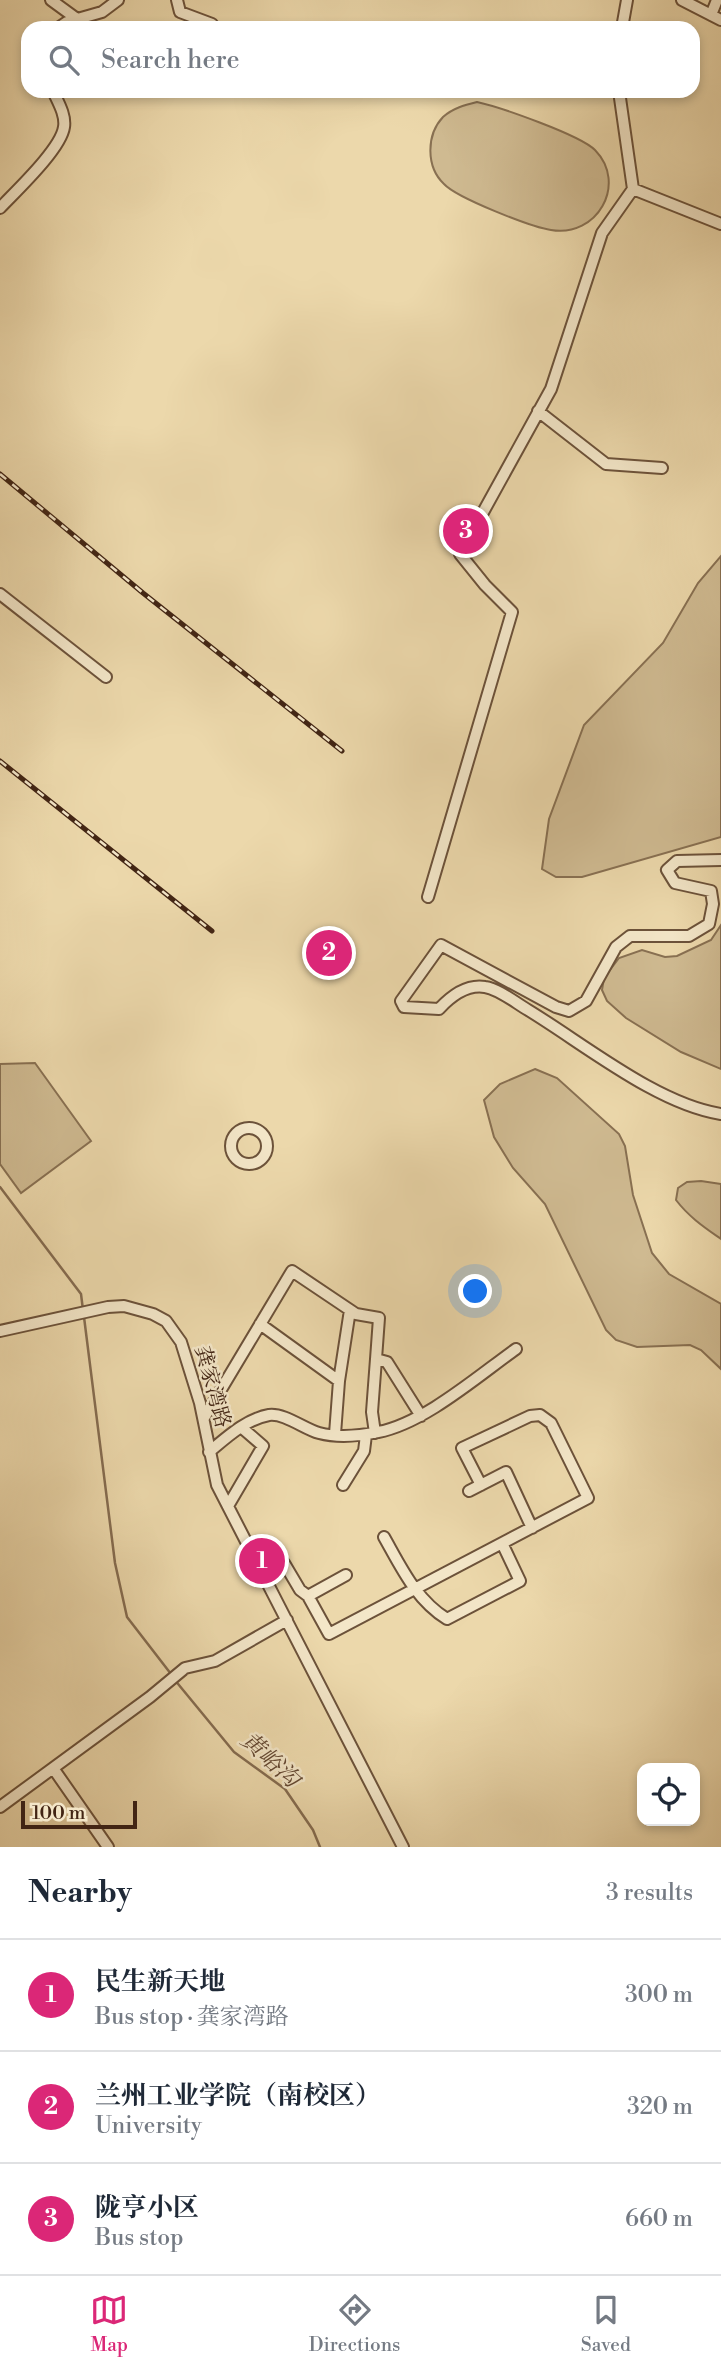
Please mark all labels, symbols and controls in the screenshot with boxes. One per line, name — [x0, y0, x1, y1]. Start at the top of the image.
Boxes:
search box — [21, 21, 700, 98]
icon: search — [45, 41, 83, 79]
text: Search here — [101, 44, 240, 76]
pin: 3 — [443, 505, 489, 557]
pin: 2 — [306, 927, 352, 979]
your location — [458, 1274, 492, 1308]
street label: 龚家湾路 — [189, 1343, 235, 1431]
pin: 1 — [239, 1535, 285, 1587]
water label: 黄峪沟 — [235, 1727, 307, 1795]
map controls — [637, 1763, 700, 1826]
button: locate — [637, 1763, 700, 1826]
scale bar — [21, 1798, 136, 1830]
text: 100 m — [32, 1801, 85, 1825]
text: Nearby — [28, 1874, 132, 1912]
text: 3 results — [606, 1879, 693, 1907]
text: 民生新天地 — [95, 1966, 225, 1998]
text: 1 — [45, 1981, 57, 2009]
text: 300 m — [625, 1981, 693, 2009]
text: Bus stop · 龚家湾路 — [95, 2003, 289, 2031]
text: 兰州工业学院（南校区） — [95, 2080, 381, 2112]
text: 2 — [44, 2093, 58, 2121]
text: 320 m — [627, 2093, 693, 2121]
text: University — [95, 2112, 202, 2140]
text: 陇亨小区 — [95, 2192, 199, 2224]
text: 3 — [44, 2205, 58, 2233]
text: 660 m — [625, 2205, 693, 2233]
text: Bus stop — [95, 2224, 183, 2252]
tab: Map — [90, 2291, 128, 2357]
tab: Directions — [309, 2291, 400, 2357]
tab: Saved — [581, 2291, 631, 2357]

